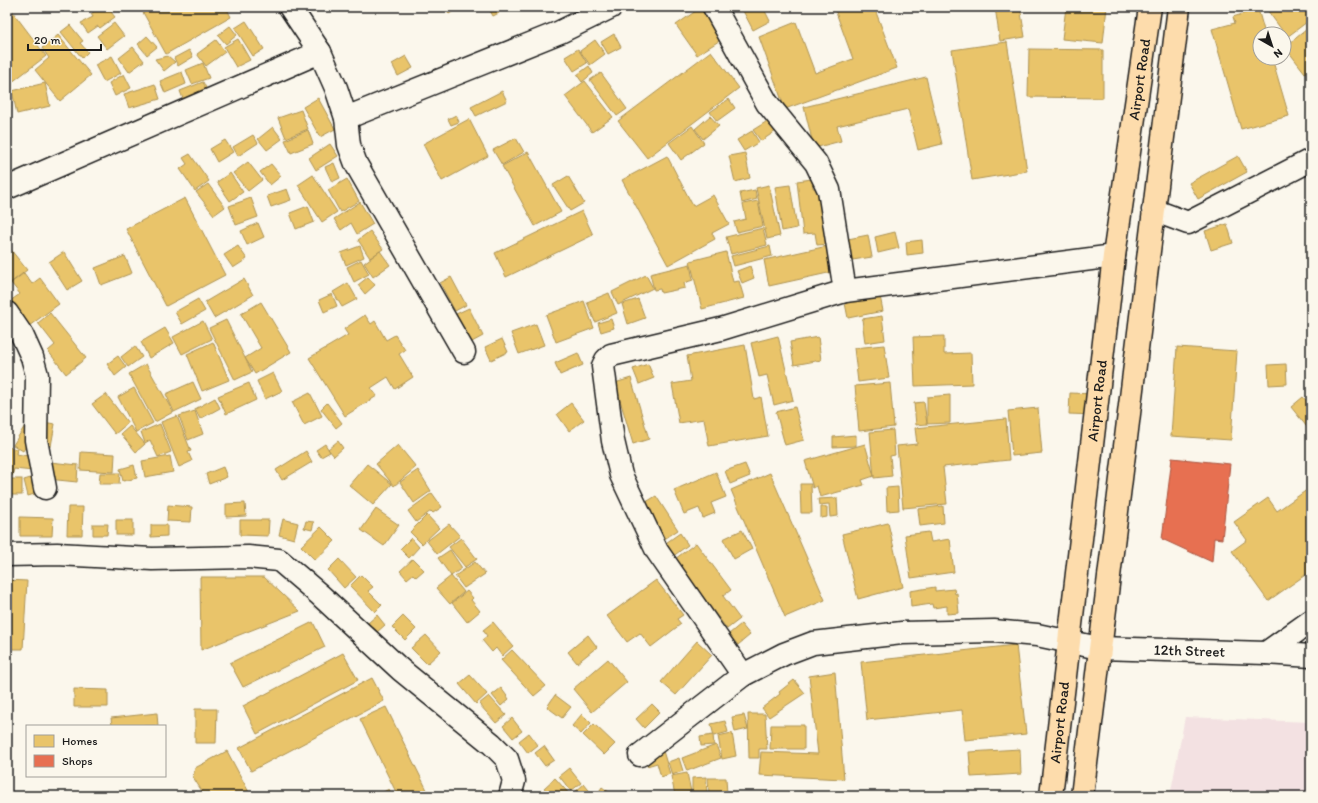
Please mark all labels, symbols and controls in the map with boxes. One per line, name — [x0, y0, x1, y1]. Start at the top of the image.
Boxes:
scale bar — [28, 26, 101, 52]
north arrow — [1252, 26, 1292, 66]
text: 20 m — [34, 33, 61, 47]
street label: Airport Road — [1125, 38, 1154, 121]
text: N — [1271, 46, 1285, 61]
street label: Airport Road — [1083, 359, 1111, 442]
street label: 12th Street — [1153, 641, 1226, 661]
street label: Airport Road — [1046, 681, 1073, 764]
legend — [26, 725, 166, 777]
text: Homes — [62, 734, 98, 748]
text: Shops — [62, 754, 93, 768]

